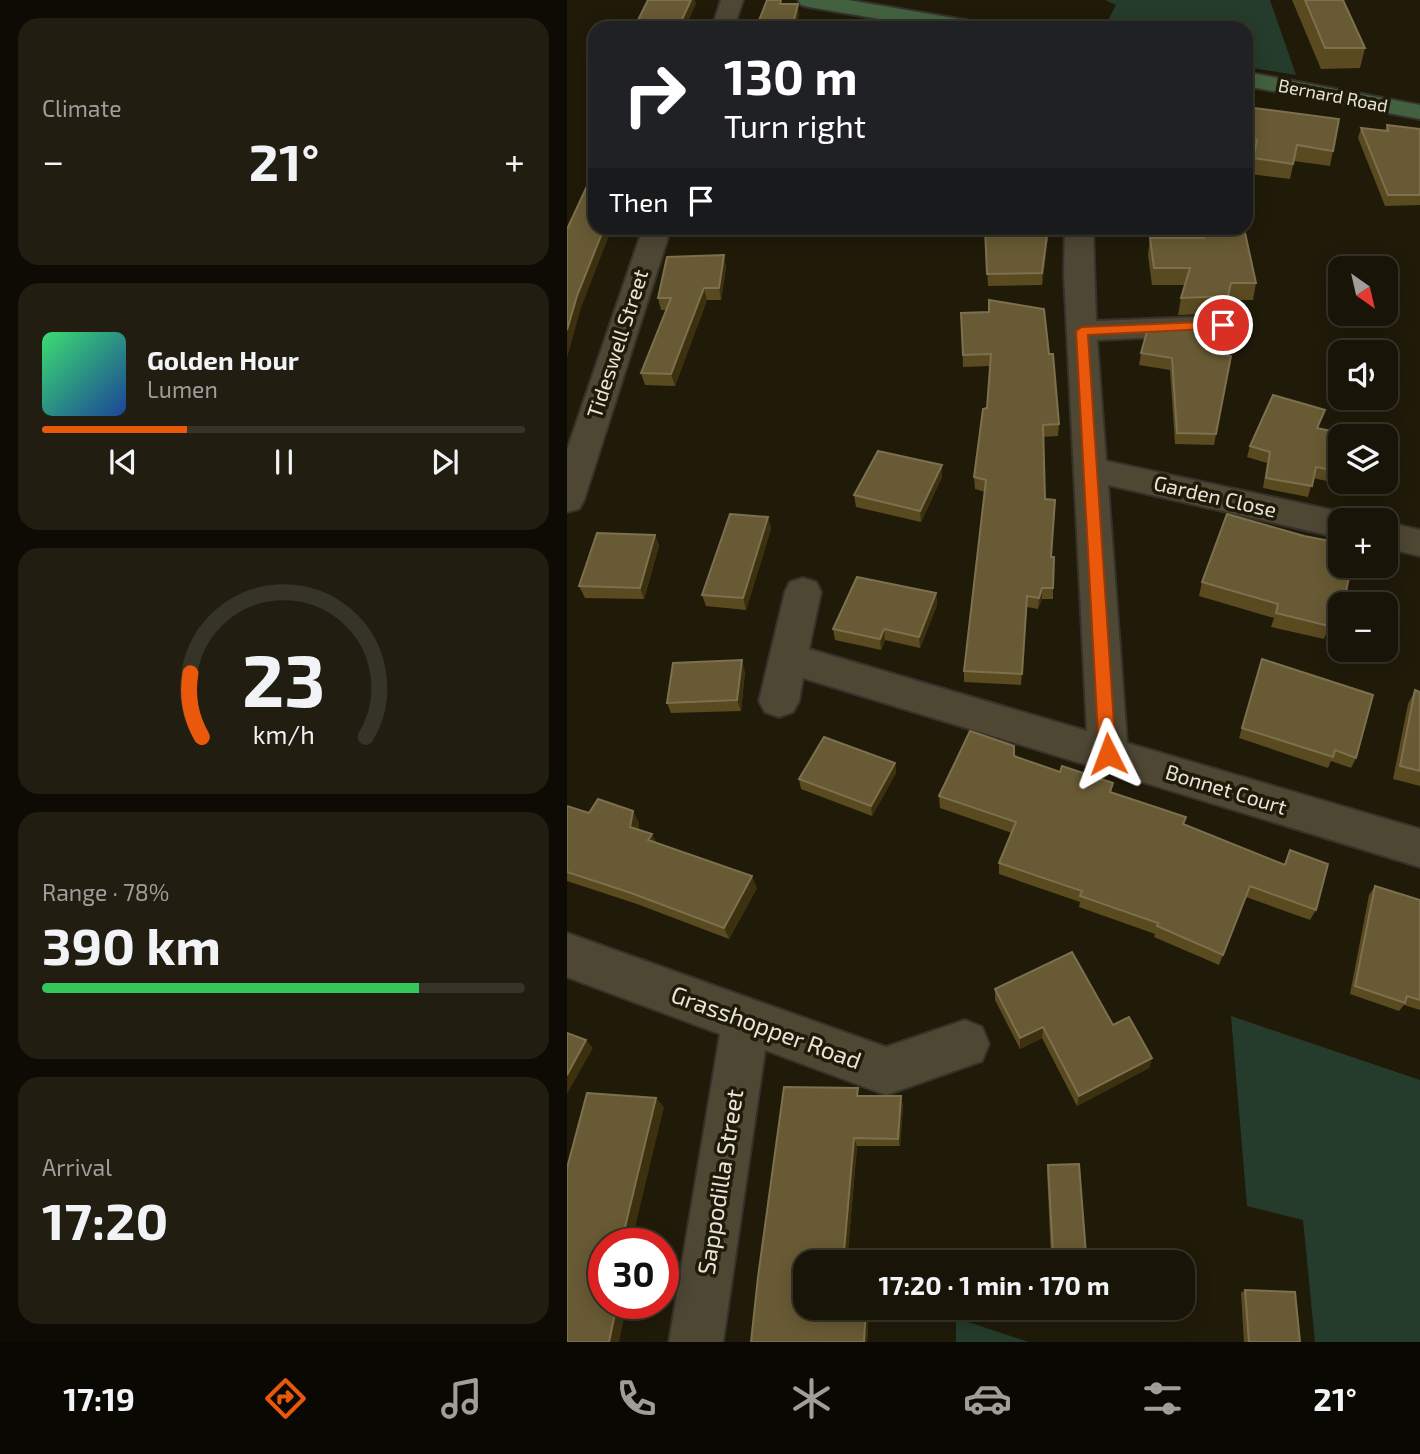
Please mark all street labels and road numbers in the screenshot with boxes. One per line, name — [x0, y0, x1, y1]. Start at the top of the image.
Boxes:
street label: Bernard Road — [1277, 74, 1390, 116]
street label: Tideswell Street — [581, 266, 652, 421]
street label: Garden Close — [1152, 469, 1279, 522]
street label: Bonnet Court — [1163, 758, 1290, 819]
street label: Grasshopper Road — [667, 979, 866, 1074]
street label: Sappodilla Street — [691, 1087, 748, 1277]

